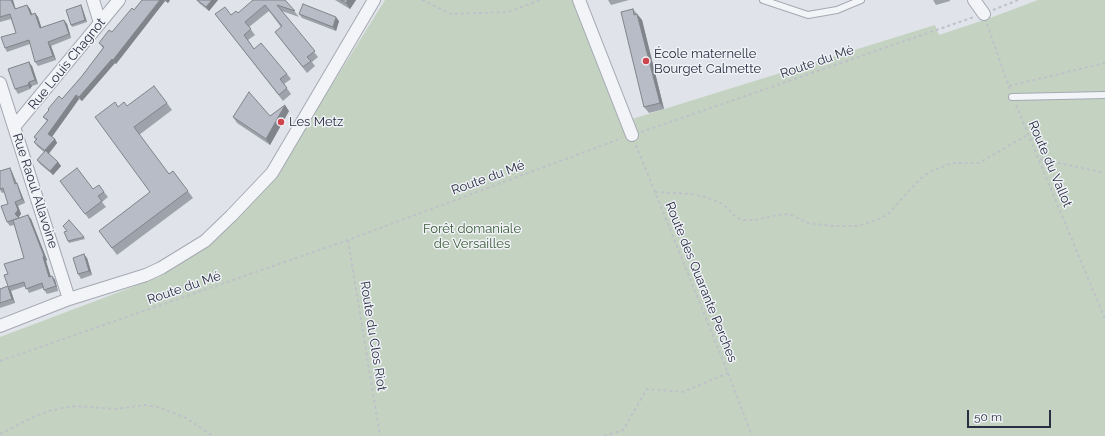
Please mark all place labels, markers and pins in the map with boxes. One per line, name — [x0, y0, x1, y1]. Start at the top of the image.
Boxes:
place label: École maternelle Bourget Calmette — [654, 46, 761, 77]
marker: École maternelle Bourget Calmette — [641, 56, 651, 66]
place label: Les Metz — [289, 114, 343, 130]
marker: Les Metz — [276, 117, 286, 127]

